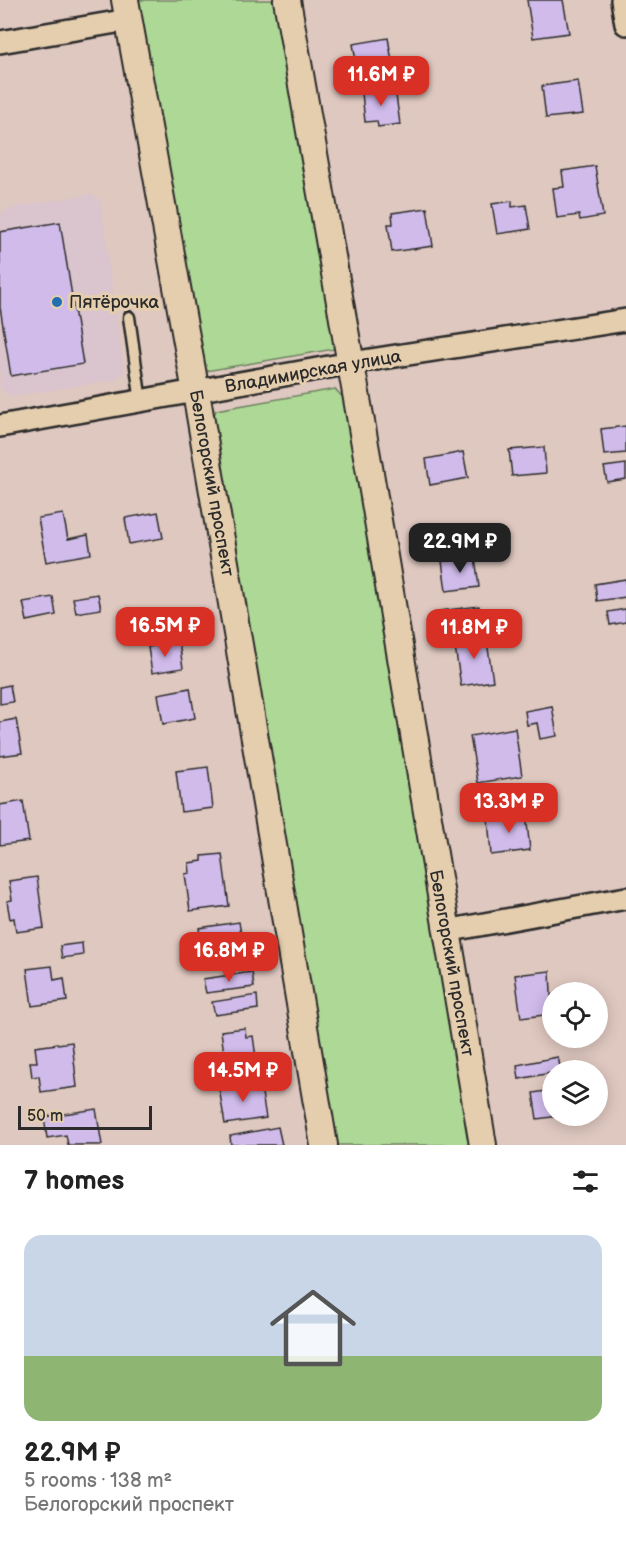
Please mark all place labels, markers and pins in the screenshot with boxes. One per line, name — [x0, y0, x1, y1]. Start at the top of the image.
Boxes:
pin: 11.6M ₽ — [326, 56, 436, 107]
place label: Пятёрочка — [69, 292, 160, 313]
marker: Пятёрочка — [50, 295, 64, 309]
pin: 22.9M ₽ — [405, 523, 515, 574]
pin: 16.5M ₽ — [110, 607, 220, 658]
pin: 11.8M ₽ — [419, 609, 529, 660]
pin: 13.3M ₽ — [454, 783, 564, 834]
pin: 16.8M ₽ — [174, 932, 284, 983]
pin: 14.5M ₽ — [188, 1052, 298, 1103]

